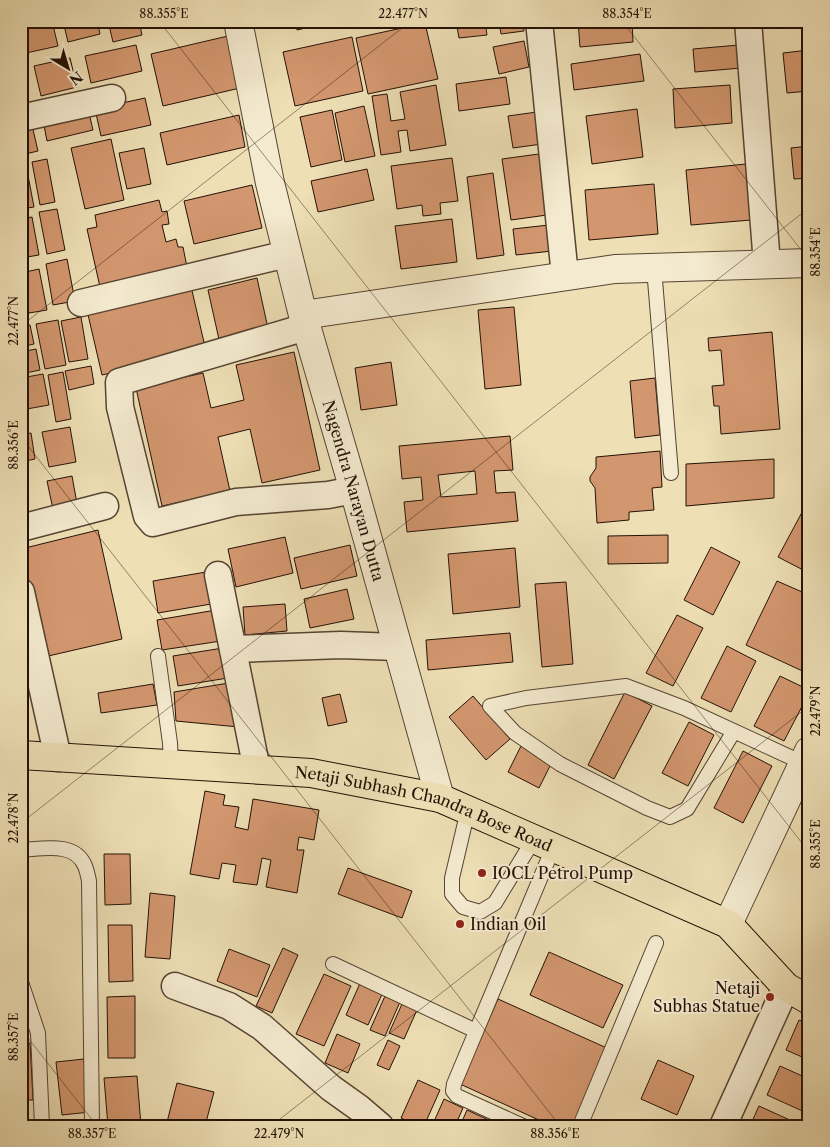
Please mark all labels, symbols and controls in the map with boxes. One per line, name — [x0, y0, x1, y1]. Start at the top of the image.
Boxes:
text: 88.355°E — [139, 6, 189, 21]
text: 22.477°N — [378, 6, 428, 21]
text: 88.354°E — [602, 6, 652, 21]
north arrow — [42, 42, 92, 92]
text: N — [66, 67, 86, 89]
text: 88.354°E — [808, 227, 823, 277]
text: 22.477°N — [6, 296, 21, 346]
street label: Nagendra Narayan Dutta — [318, 398, 389, 584]
text: 88.356°E — [6, 420, 21, 470]
text: 22.479°N — [808, 686, 823, 736]
street label: Netaji Subhash Chandra Bose Road — [294, 762, 556, 856]
text: 22.478°N — [6, 793, 21, 843]
text: 88.355°E — [808, 819, 823, 869]
place label: IOCL Petrol Pump — [492, 863, 633, 883]
marker: IOCL Petrol Pump — [476, 867, 488, 879]
place label: Indian Oil — [470, 914, 547, 934]
marker: Indian Oil — [454, 918, 466, 930]
place label: Netaji Subhas Statue — [653, 978, 760, 1016]
marker: Netaji Subhas Statue — [764, 991, 776, 1003]
text: 88.357°E — [6, 1013, 21, 1061]
text: 88.357°E — [68, 1126, 116, 1141]
text: 22.479°N — [254, 1126, 304, 1141]
text: 88.356°E — [530, 1126, 580, 1141]

